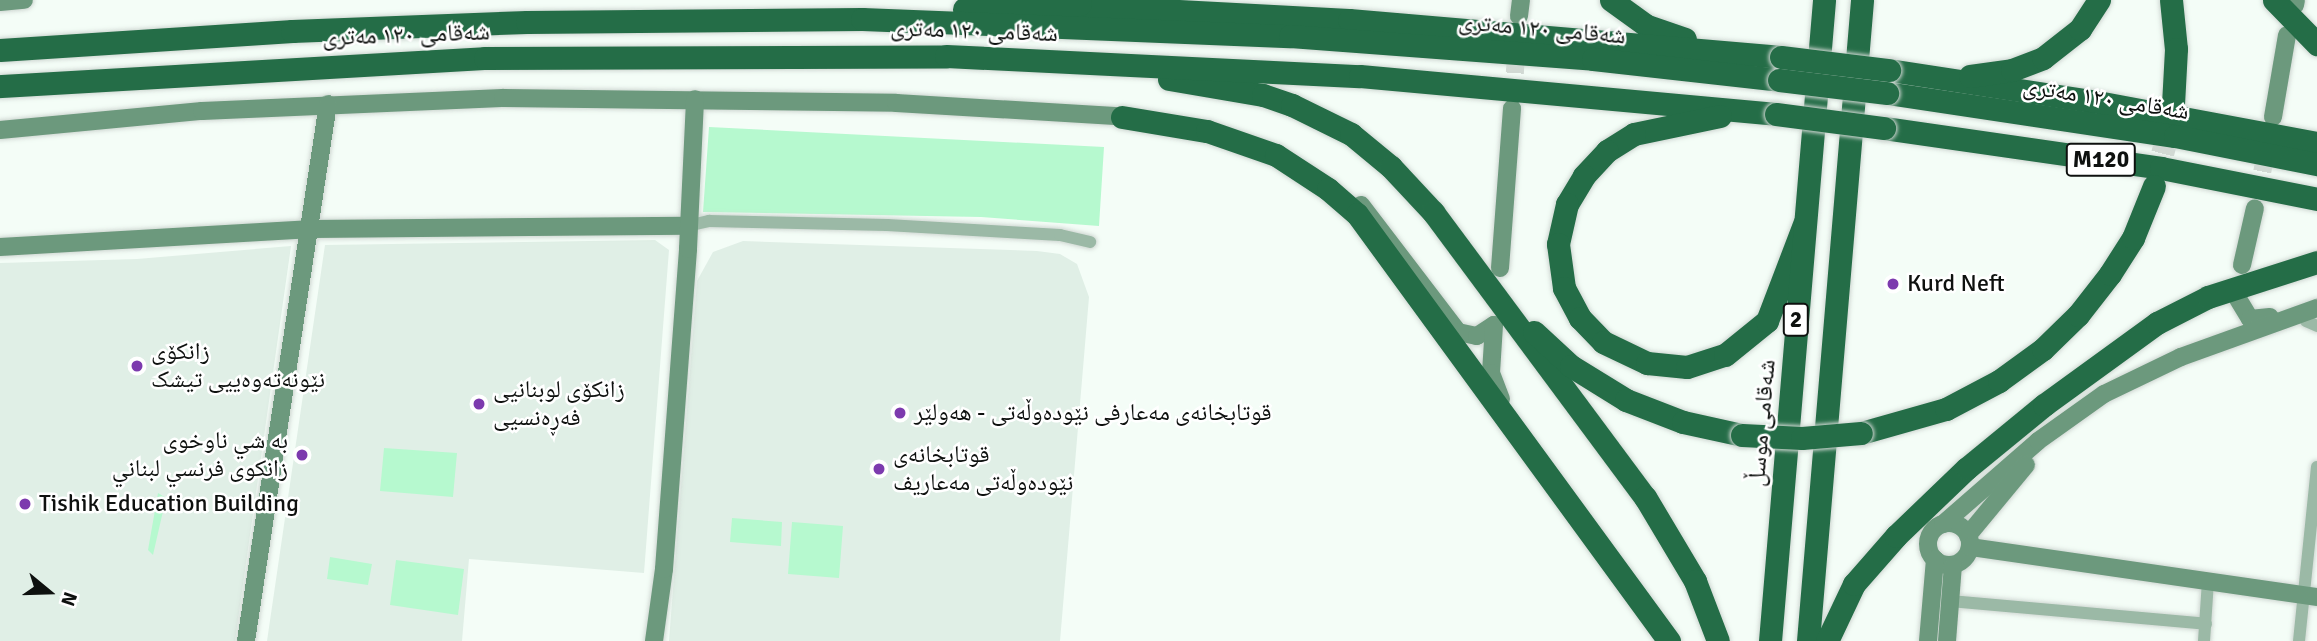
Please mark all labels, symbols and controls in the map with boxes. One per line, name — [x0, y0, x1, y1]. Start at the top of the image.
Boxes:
street label: شەقامی ١٢٠ مەتری — [1457, 7, 1627, 51]
street label: شەقامی ١٢٠ مەتری — [890, 14, 1058, 48]
street label: شەقامی ١٢٠ مەتری — [322, 18, 490, 52]
street label: شەقامی ١٢٠ مەتری — [2021, 72, 2191, 126]
road number: M120 — [2064, 140, 2138, 180]
place label: Kurd Neft — [1907, 270, 2005, 298]
marker: Kurd Neft — [1885, 276, 1901, 292]
road number: 2 — [1782, 300, 1810, 340]
place label: زانکۆی نێونەتەوەییی تیشک — [151, 338, 325, 394]
marker: زانکۆی نێونەتەوەییی تیشک — [129, 358, 145, 374]
street label: شەقامی موسڵ — [1742, 358, 1782, 488]
place label: زانکۆی لوبنانیی فەڕەنسیی — [493, 376, 625, 432]
marker: زانکۆی لوبنانیی فەڕەنسیی — [471, 396, 487, 412]
place label: قوتابخانەی مەعارفی نێودەوڵەتی - هەولێر — [914, 399, 1272, 427]
marker: قوتابخانەی مەعارفی نێودەوڵەتی - هەولێر — [892, 405, 908, 421]
place label: به شي ناوخوى زانكوى فرنسي لبناني — [112, 427, 288, 483]
place label: قوتابخانەی نێودەوڵەتی مەعاریف — [893, 441, 1073, 497]
marker: به شي ناوخوى زانكوى فرنسي لبناني — [294, 447, 310, 463]
marker: قوتابخانەی نێودەوڵەتی مەعاریف — [871, 461, 887, 477]
place label: Tishik Education Building — [39, 490, 299, 518]
marker: Tishik Education Building — [17, 496, 33, 512]
north arrow — [14, 557, 84, 627]
text: N — [55, 589, 82, 609]

